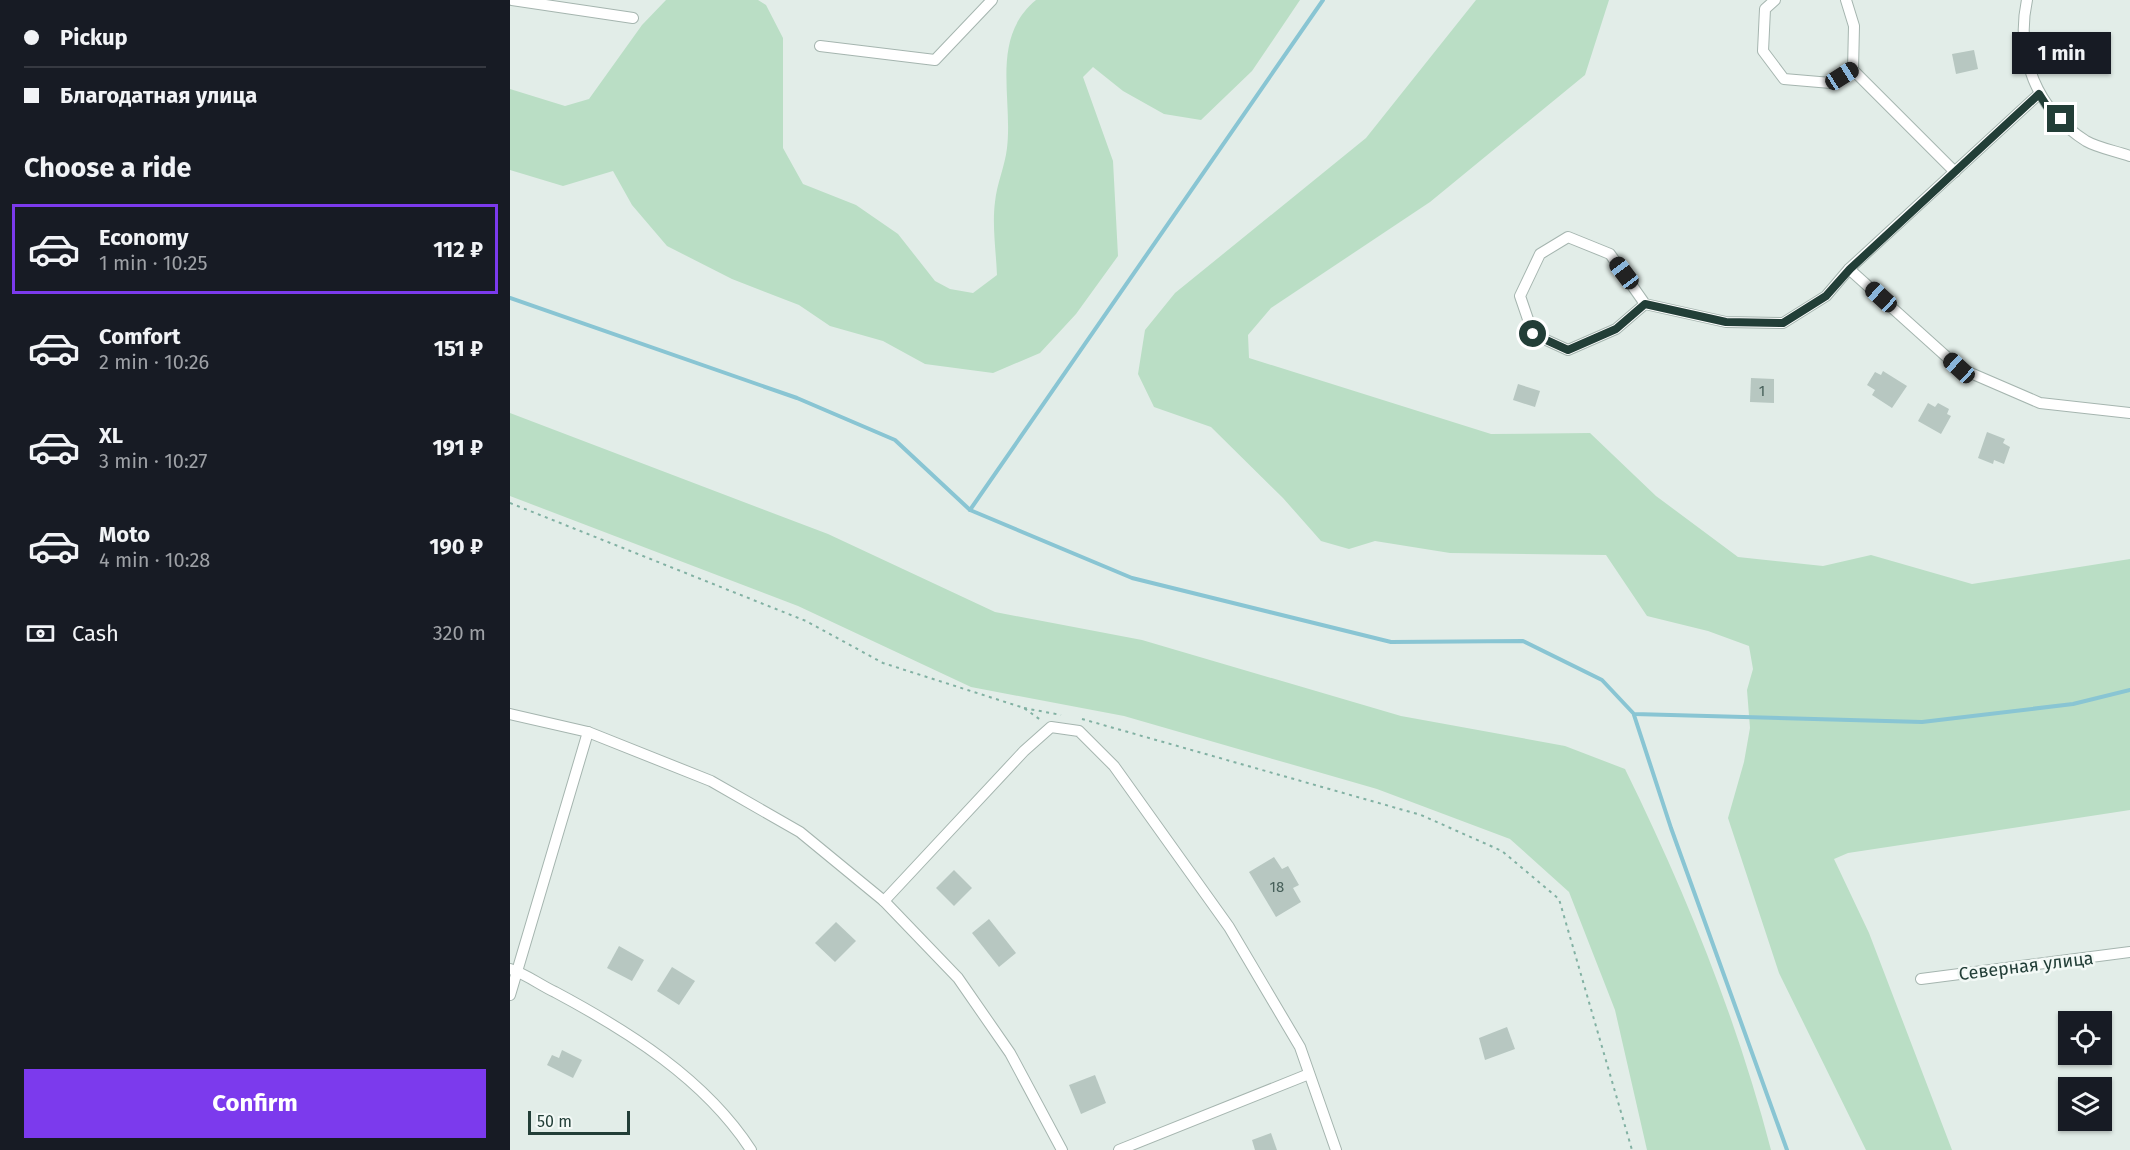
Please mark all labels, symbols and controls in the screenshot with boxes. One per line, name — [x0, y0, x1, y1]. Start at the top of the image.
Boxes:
text: Pickup — [60, 24, 128, 51]
callout: 1 min — [2012, 32, 2110, 74]
text: 1 min — [2037, 41, 2086, 65]
car — [1822, 59, 1862, 93]
text: Благодатная улица — [60, 82, 257, 109]
route end — [2047, 105, 2074, 132]
text: Choose a ride — [24, 152, 191, 184]
icon: car — [27, 222, 81, 276]
text: Economy — [99, 224, 188, 251]
text: 112 ₽ — [433, 236, 483, 263]
text: 1 min · 10:25 — [99, 251, 207, 275]
car — [1606, 253, 1642, 293]
car — [1862, 278, 1900, 316]
route start — [1519, 320, 1546, 347]
icon: car — [27, 321, 81, 375]
text: Comfort — [99, 323, 180, 350]
text: 151 ₽ — [434, 335, 483, 362]
car — [1940, 349, 1978, 387]
text: 2 min · 10:26 — [99, 350, 209, 374]
house number: 1 — [1759, 382, 1765, 400]
icon: car — [27, 420, 81, 474]
text: XL — [99, 422, 123, 449]
text: 191 ₽ — [432, 434, 483, 461]
text: 3 min · 10:27 — [99, 449, 207, 473]
icon: car — [27, 519, 81, 573]
text: Moto — [99, 521, 150, 548]
text: 190 ₽ — [429, 533, 483, 560]
text: 4 min · 10:28 — [99, 548, 210, 572]
icon: cash — [24, 617, 57, 650]
text: Cash — [72, 620, 119, 647]
text: 320 m — [433, 621, 486, 645]
house number: 18 — [1270, 878, 1284, 896]
street label: Северная улица — [1957, 947, 2095, 985]
map controls — [2058, 1011, 2112, 1131]
button: locate — [2058, 1011, 2112, 1065]
button: Confirm — [24, 1069, 486, 1138]
button: layers — [2058, 1077, 2112, 1131]
scale bar — [528, 1108, 630, 1136]
text: 50 m — [537, 1112, 572, 1131]

